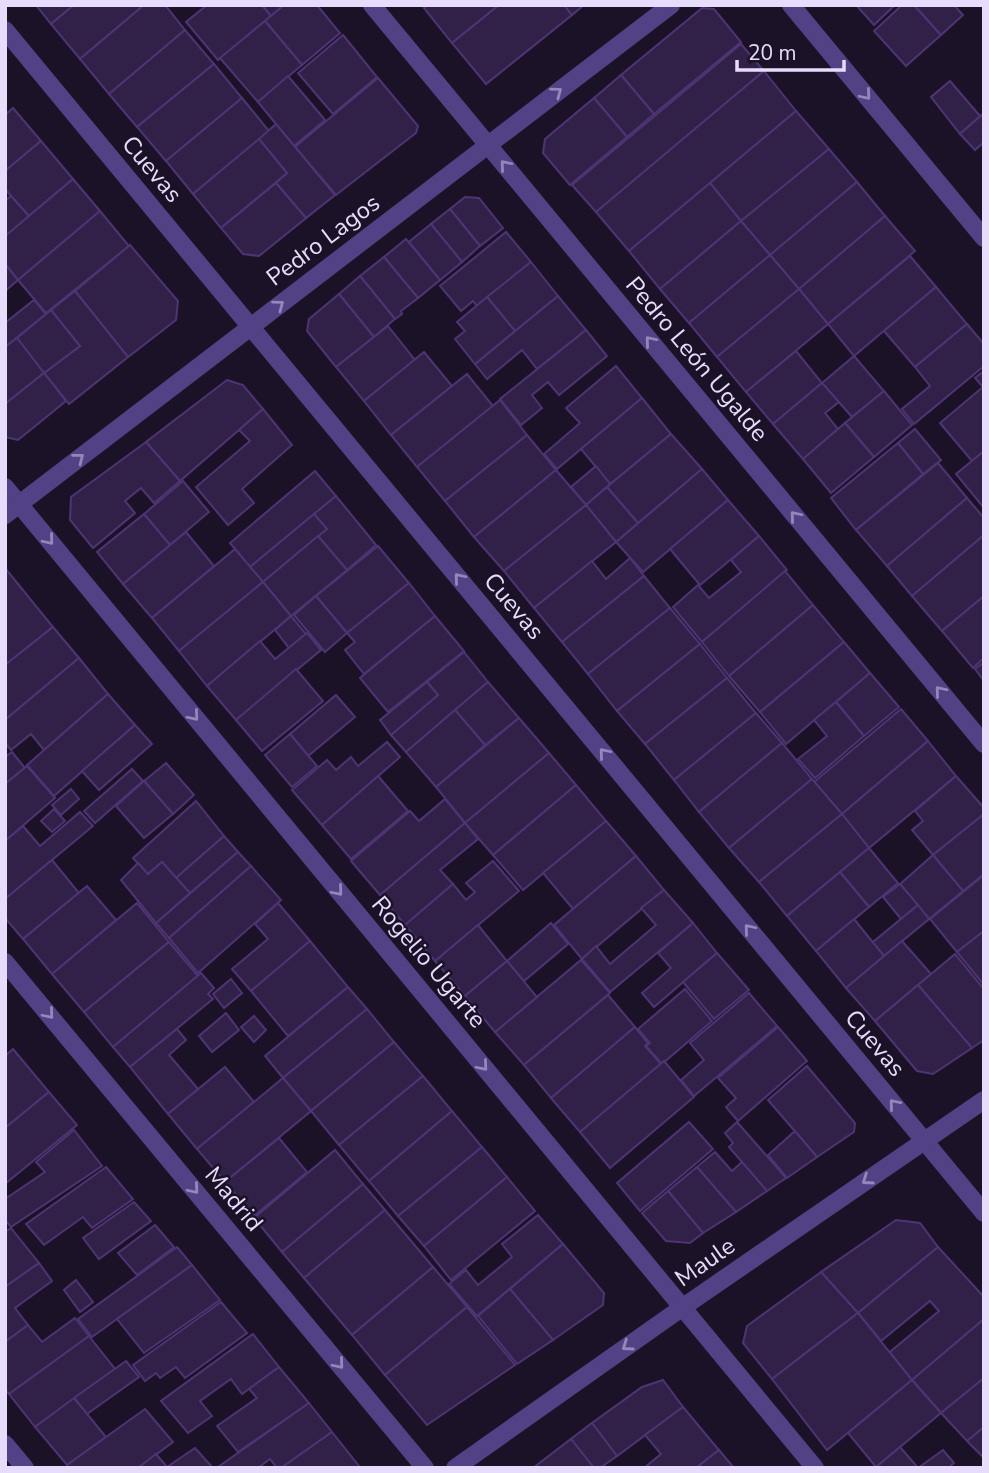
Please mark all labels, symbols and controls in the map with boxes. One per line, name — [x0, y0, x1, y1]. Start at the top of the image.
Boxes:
scale bar — [737, 28, 844, 72]
text: 20 m — [748, 39, 797, 67]
one-way arrow — [858, 87, 870, 100]
one-way arrow — [549, 88, 562, 101]
street label: Cuevas — [115, 129, 189, 209]
one-way arrow — [501, 161, 513, 174]
street label: Pedro Lagos — [260, 187, 386, 293]
street label: Pedro León Ugalde — [618, 270, 776, 448]
one-way arrow — [271, 300, 284, 313]
one-way arrow — [646, 336, 658, 349]
one-way arrow — [71, 454, 84, 467]
one-way arrow — [791, 511, 803, 524]
one-way arrow — [40, 533, 53, 545]
street label: Cuevas — [477, 566, 551, 646]
one-way arrow — [454, 574, 467, 586]
one-way arrow — [936, 686, 948, 699]
one-way arrow — [185, 708, 198, 720]
one-way arrow — [599, 749, 612, 761]
one-way arrow — [330, 883, 343, 895]
street label: Rogelio Ugarte — [364, 889, 494, 1035]
one-way arrow — [744, 924, 757, 936]
street label: Cuevas — [838, 1003, 912, 1083]
one-way arrow — [41, 1006, 53, 1019]
one-way arrow — [475, 1059, 488, 1071]
one-way arrow — [889, 1100, 902, 1112]
street label: Madrid — [198, 1160, 270, 1238]
one-way arrow — [862, 1172, 875, 1184]
one-way arrow — [186, 1181, 198, 1194]
street label: Maule — [669, 1230, 741, 1294]
one-way arrow — [622, 1338, 635, 1350]
one-way arrow — [331, 1356, 343, 1369]

